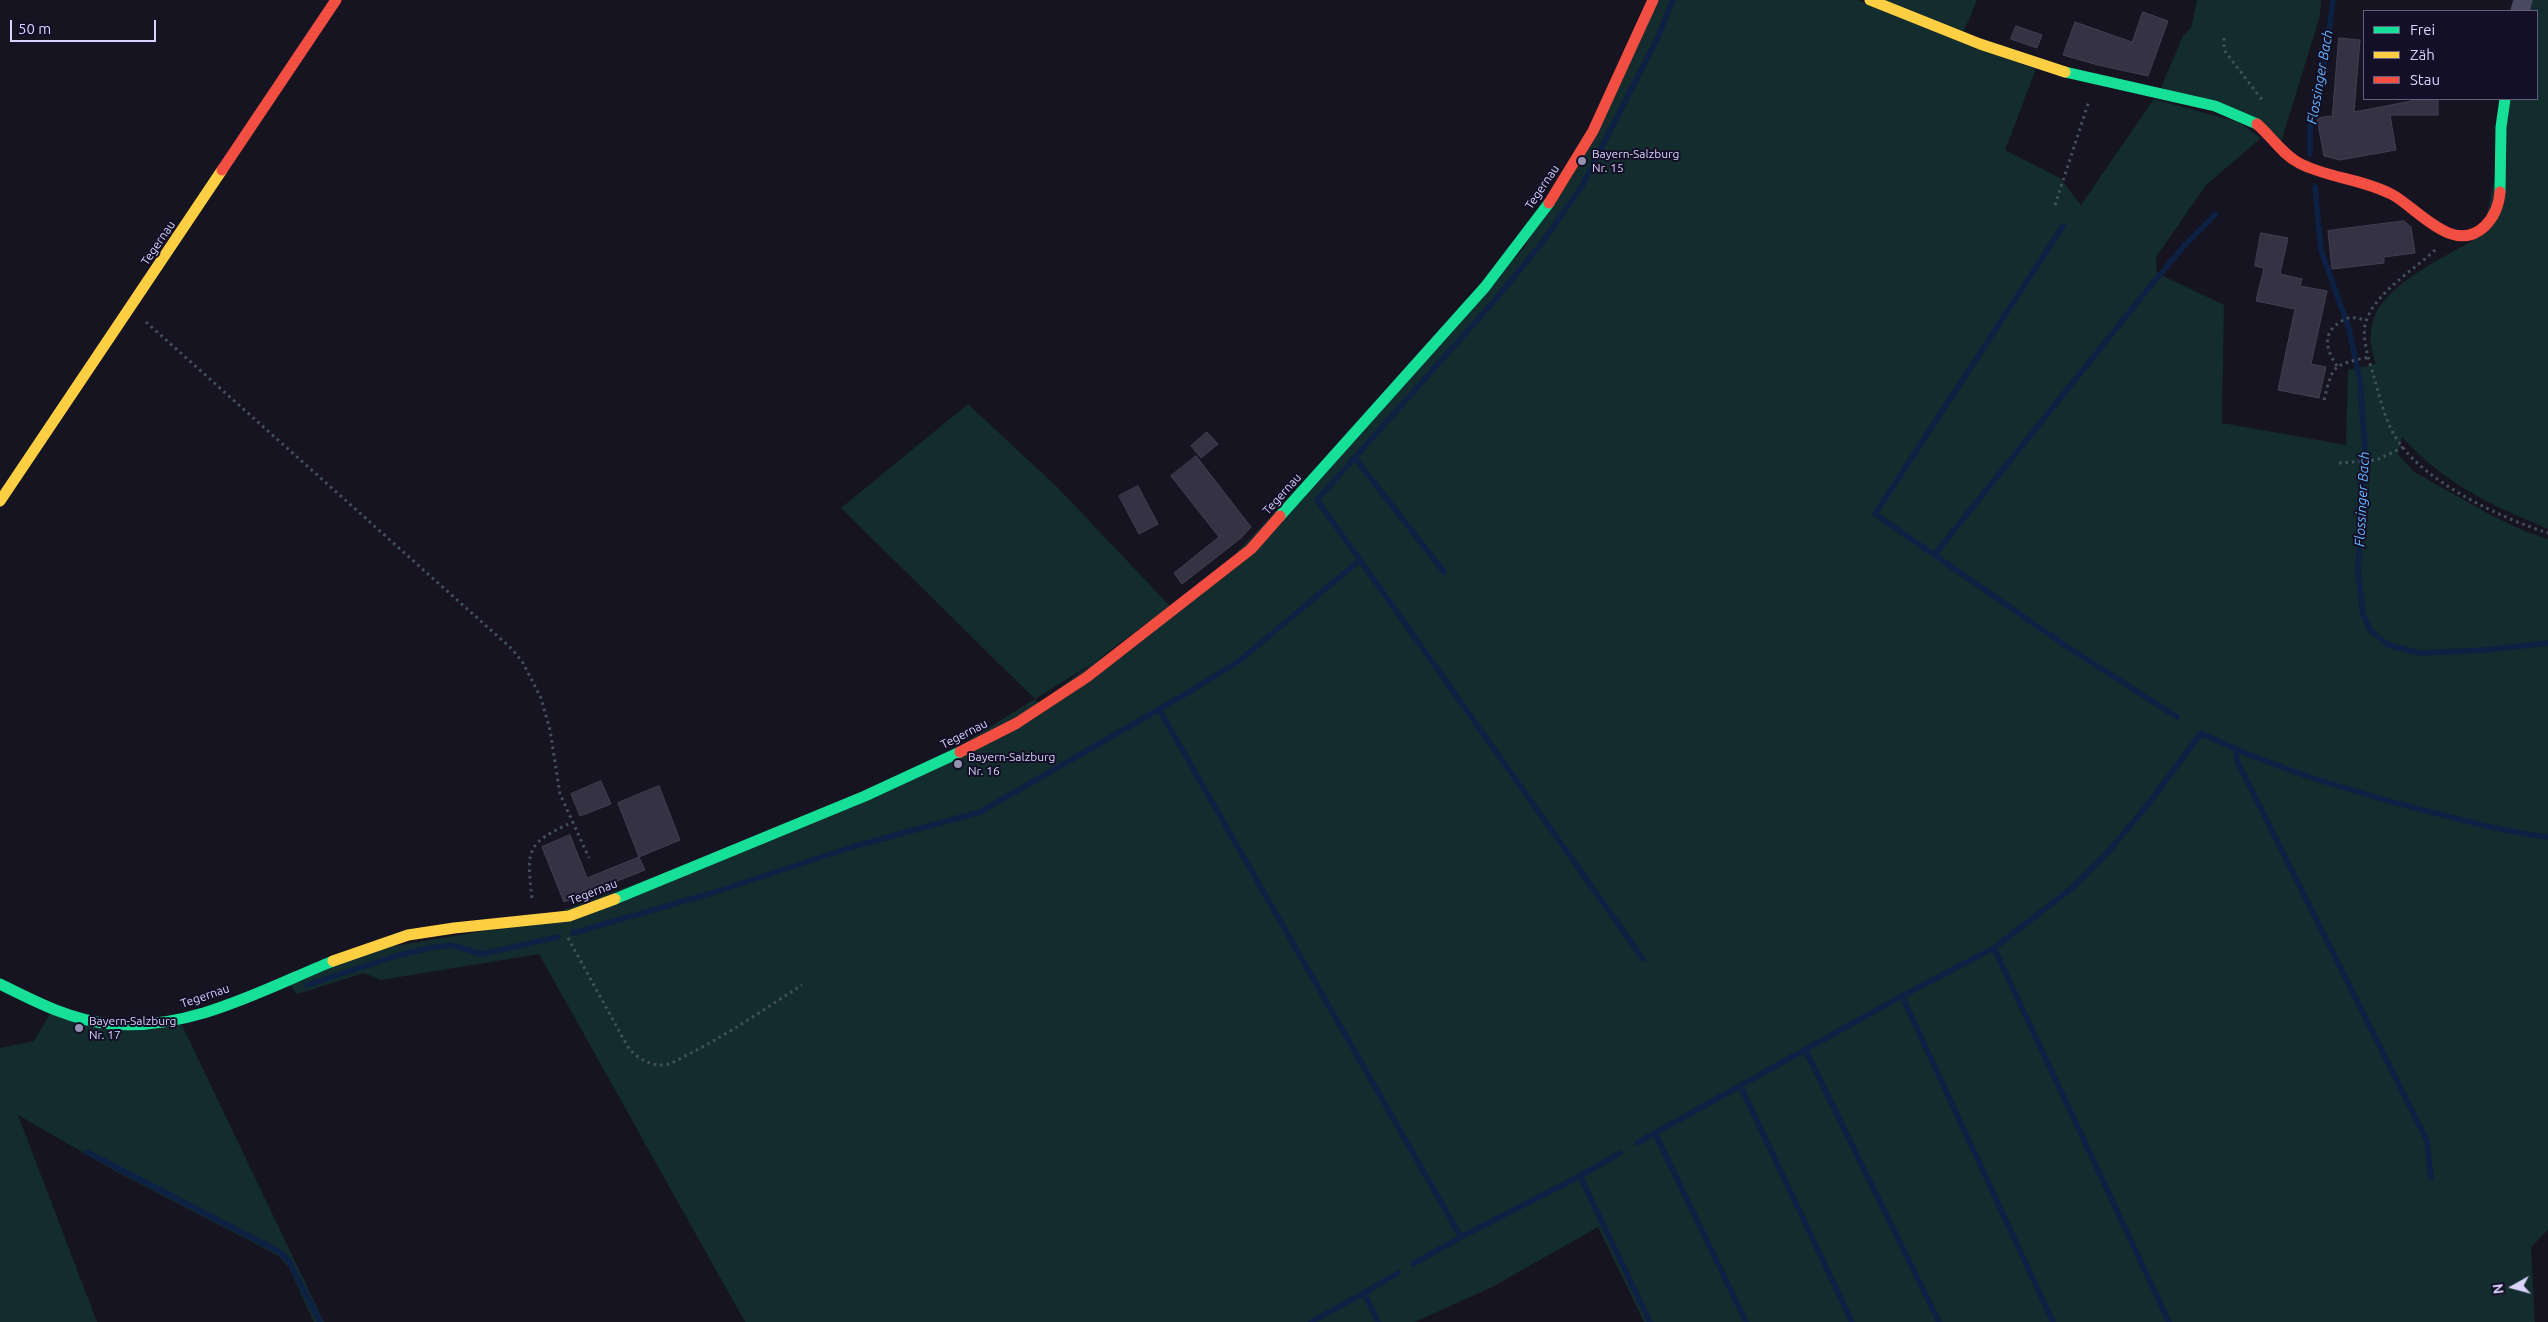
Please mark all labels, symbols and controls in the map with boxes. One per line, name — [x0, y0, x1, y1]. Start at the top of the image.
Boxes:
scale bar — [12, 10, 159, 42]
legend — [2363, 10, 2538, 100]
text: 50 m — [18, 20, 51, 37]
text: Frei — [2410, 21, 2435, 38]
water label: Flossinger Bach — [2303, 29, 2337, 125]
text: Zäh — [2410, 46, 2435, 63]
text: Stau — [2410, 71, 2440, 88]
place label: Bayern-Salzburg Nr. 15 — [1592, 147, 1679, 175]
marker: Bayern-Salzburg Nr. 15 — [1576, 155, 1588, 167]
street label: Tegernau — [1522, 162, 1562, 212]
street label: Tegernau — [138, 218, 178, 268]
water label: Flossinger Bach — [2351, 451, 2373, 547]
street label: Tegernau — [1260, 470, 1304, 518]
street label: Tegernau — [938, 716, 990, 752]
place label: Bayern-Salzburg Nr. 16 — [968, 750, 1055, 778]
marker: Bayern-Salzburg Nr. 16 — [952, 758, 964, 770]
street label: Tegernau — [567, 876, 619, 908]
street label: Tegernau — [179, 981, 231, 1011]
place label: Bayern-Salzburg Nr. 17 — [89, 1014, 176, 1042]
marker: Bayern-Salzburg Nr. 17 — [73, 1022, 85, 1034]
north arrow — [2488, 1262, 2538, 1312]
text: N — [2490, 1283, 2507, 1295]

